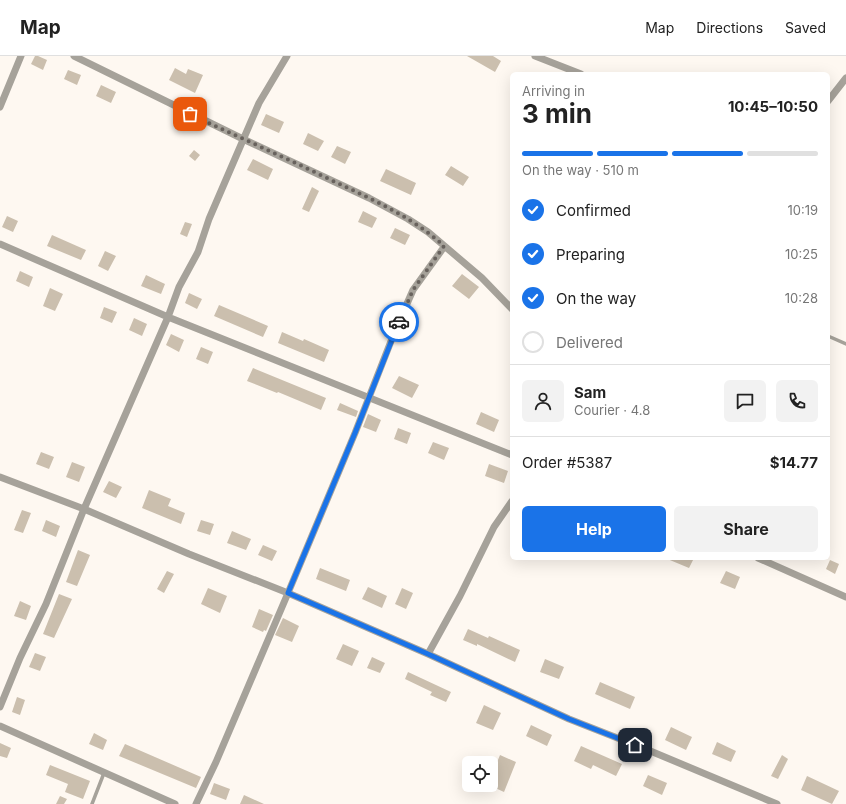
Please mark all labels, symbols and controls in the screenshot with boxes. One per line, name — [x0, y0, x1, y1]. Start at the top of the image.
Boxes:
text: Map — [20, 16, 61, 39]
text: Map — [645, 19, 674, 36]
text: Directions — [696, 19, 763, 36]
text: Saved — [785, 19, 826, 36]
text: Arriving in — [522, 83, 585, 99]
pin — [173, 97, 207, 131]
text: 10:45–10:50 — [728, 97, 818, 116]
text: 3 min — [522, 98, 592, 129]
icon: bag — [179, 103, 201, 125]
text: On the way · 510 m — [522, 162, 639, 178]
icon: check — [522, 199, 544, 221]
text: Confirmed — [556, 201, 631, 220]
text: 10:19 — [787, 202, 818, 218]
icon: check — [522, 243, 544, 265]
text: Preparing — [556, 245, 625, 264]
text: 10:25 — [785, 246, 818, 262]
icon: check — [522, 287, 544, 309]
text: On the way — [556, 289, 636, 308]
text: 10:28 — [785, 290, 818, 306]
courier — [379, 302, 419, 342]
icon: car — [388, 311, 410, 333]
text: Delivered — [556, 333, 623, 352]
button: person — [522, 380, 564, 422]
button: chat — [724, 380, 766, 422]
button: phone — [776, 380, 818, 422]
text: Sam — [574, 383, 606, 402]
text: Courier · 4.8 — [574, 402, 650, 418]
text: Order #5387 — [522, 453, 612, 472]
text: $14.77 — [770, 453, 818, 472]
button: Help — [522, 506, 666, 552]
button: Share — [674, 506, 818, 552]
pin — [618, 728, 652, 762]
icon: home — [624, 734, 646, 756]
map controls — [462, 756, 498, 792]
button: locate — [462, 756, 498, 792]

